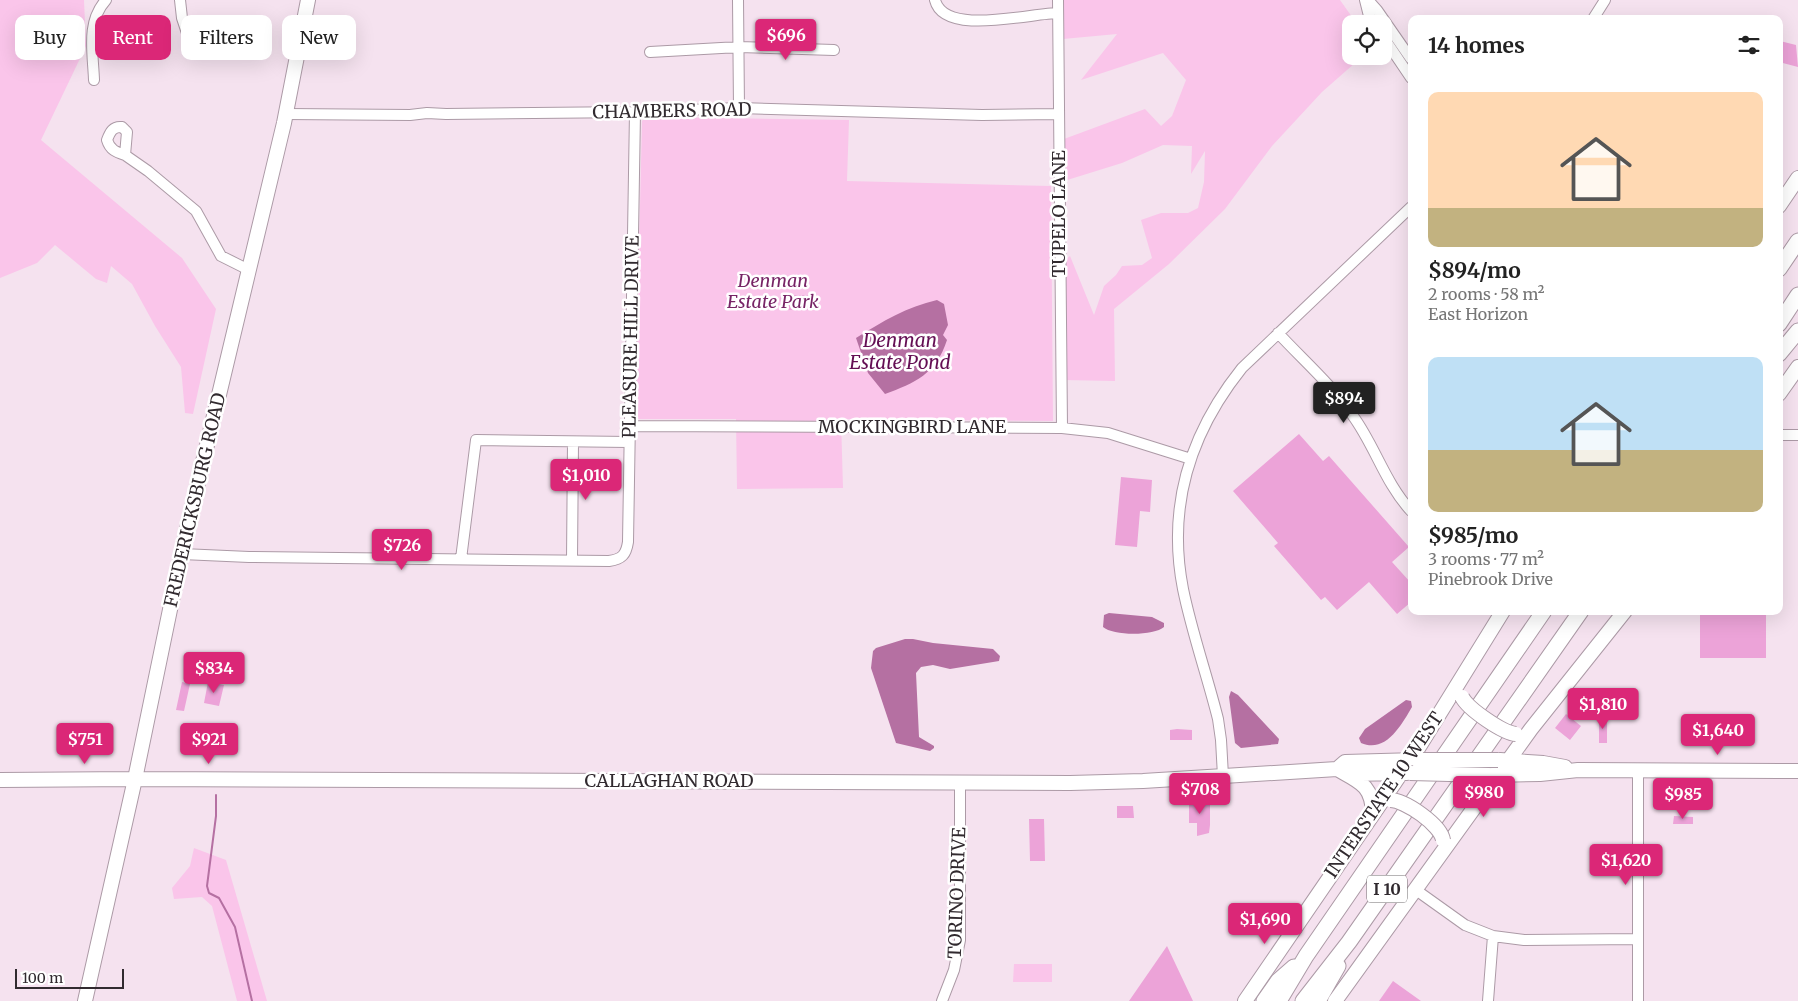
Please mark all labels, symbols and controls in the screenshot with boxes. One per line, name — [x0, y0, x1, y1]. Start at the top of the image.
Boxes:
chip: Buy — [15, 15, 85, 60]
chip: Rent — [95, 15, 171, 60]
chip: Filters — [181, 15, 272, 60]
chip: New — [282, 15, 356, 60]
map controls — [1342, 15, 1392, 65]
button: locate — [1342, 15, 1392, 65]
pin: $696 — [756, 18, 816, 61]
text: $696 — [766, 25, 806, 45]
icon: filters — [1735, 31, 1763, 59]
text: 14 homes — [1428, 32, 1525, 59]
street label: CHAMBERS ROAD — [592, 98, 752, 123]
icon: home — [1551, 124, 1641, 214]
street label: TUPELO LANE — [1047, 150, 1070, 278]
street label: PLEASURE HILL DRIVE — [617, 235, 644, 439]
text: $894/mo — [1428, 257, 1521, 284]
park label: Denman Estate Park — [727, 269, 819, 313]
text: 2 rooms · 58 m² — [1428, 284, 1545, 304]
text: East Horizon — [1428, 304, 1528, 324]
water label: Denman Estate Pond — [849, 328, 951, 374]
pin: $894 — [1314, 382, 1374, 424]
text: $894 — [1324, 388, 1364, 408]
icon: home — [1551, 389, 1641, 479]
street label: FREDERICKSBURG ROAD — [159, 390, 230, 609]
street label: MOCKINGBIRD LANE — [818, 415, 1007, 438]
pin: $1,010 — [545, 458, 627, 501]
text: $1,010 — [561, 465, 611, 485]
text: $985/mo — [1428, 522, 1518, 549]
pin: $726 — [372, 528, 432, 571]
text: $726 — [383, 535, 421, 555]
text: 3 rooms · 77 m² — [1428, 549, 1544, 569]
text: Pinebrook Drive — [1428, 569, 1553, 589]
pin: $834 — [184, 652, 244, 694]
text: $834 — [195, 658, 233, 678]
pin: $1,810 — [1562, 688, 1644, 730]
text: $1,810 — [1579, 694, 1627, 714]
street label: INTERSTATE 10 WEST — [1319, 707, 1448, 882]
pin: $1,640 — [1677, 714, 1759, 756]
text: $1,640 — [1692, 720, 1744, 740]
pin: $751 — [55, 722, 115, 765]
pin: $921 — [179, 722, 239, 765]
text: $751 — [67, 729, 103, 749]
text: $921 — [191, 729, 227, 749]
street label: CALLAGHAN ROAD — [585, 769, 753, 792]
pin: $708 — [1170, 772, 1230, 815]
pin: $980 — [1454, 776, 1514, 818]
pin: $985 — [1653, 778, 1713, 820]
text: $708 — [1180, 779, 1220, 799]
text: $980 — [1464, 782, 1504, 802]
text: $985 — [1664, 784, 1702, 804]
street label: TORINO DRIVE — [943, 826, 970, 959]
pin: $1,620 — [1585, 844, 1667, 886]
text: $1,620 — [1601, 850, 1651, 870]
road number: I 10 — [1367, 876, 1407, 902]
pin: $1,690 — [1224, 902, 1306, 945]
text: $1,690 — [1239, 909, 1291, 929]
scale bar — [15, 966, 124, 989]
text: 100 m — [22, 969, 63, 987]

